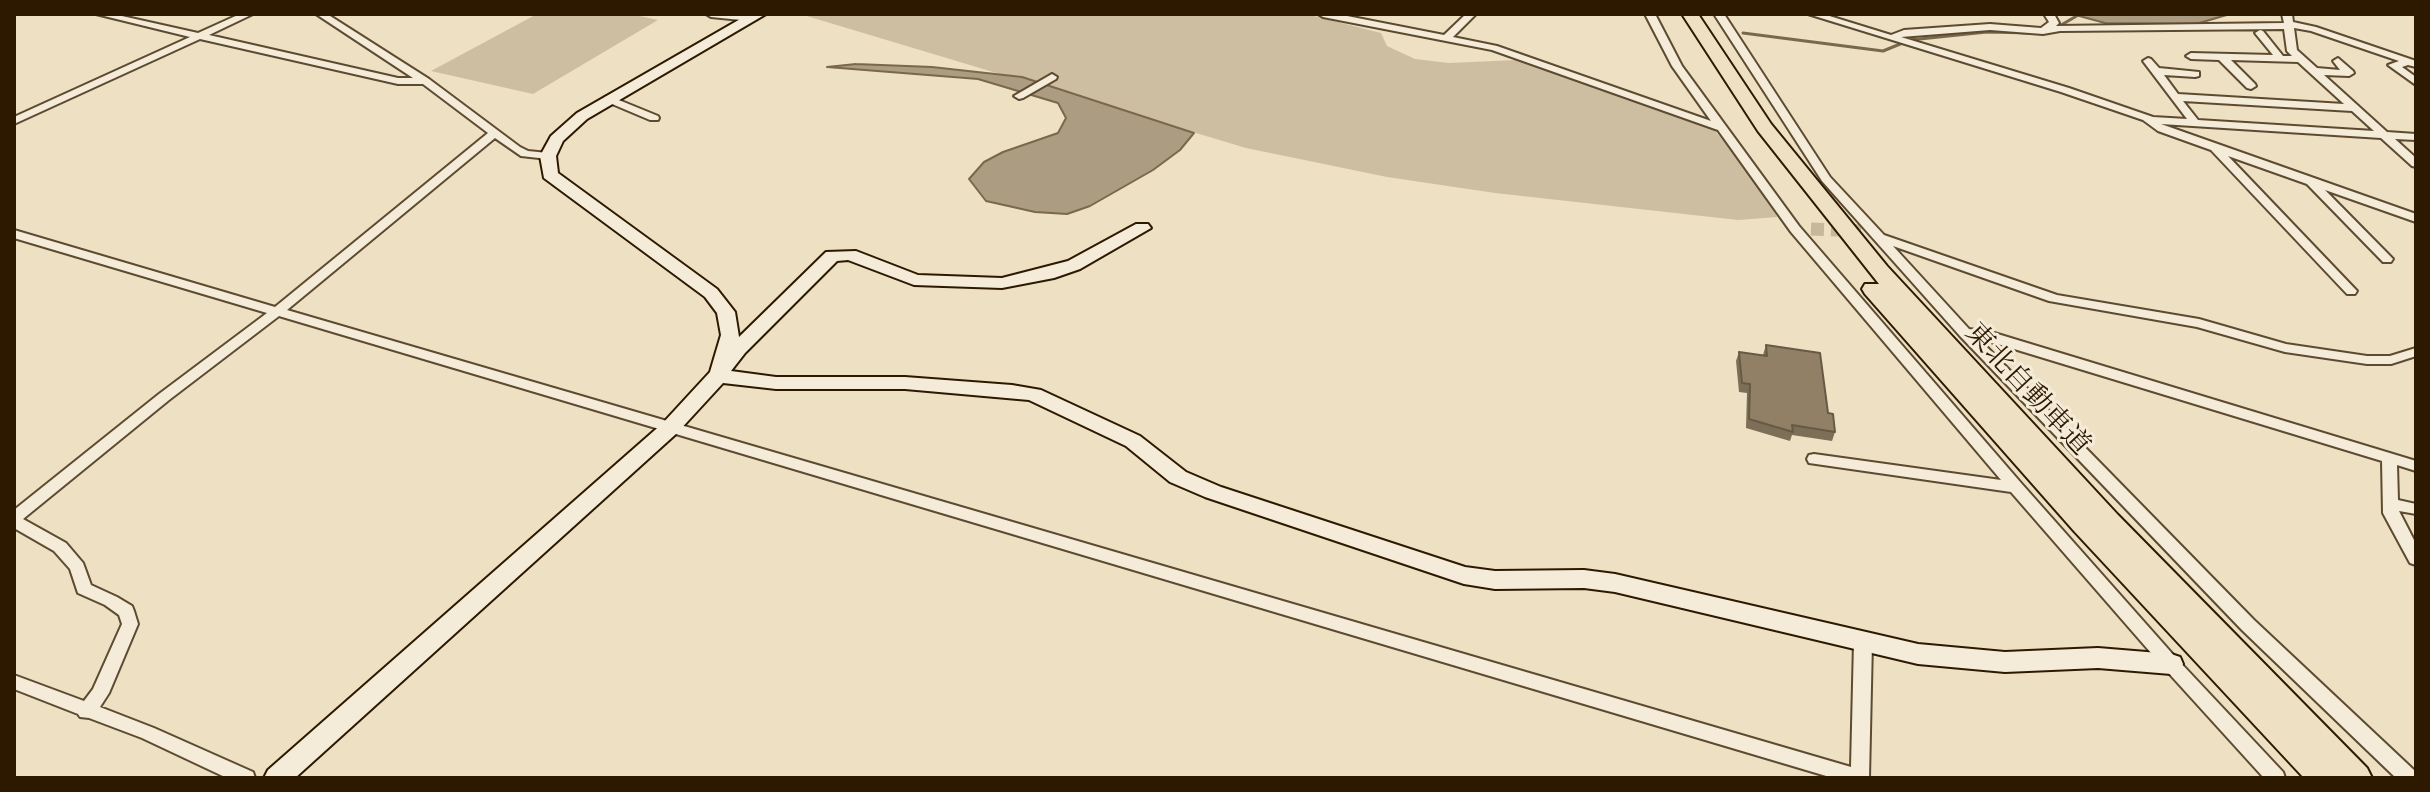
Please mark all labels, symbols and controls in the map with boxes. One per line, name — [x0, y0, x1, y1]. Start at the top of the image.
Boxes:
street label: 東北自動車道 — [1957, 317, 2097, 463]

